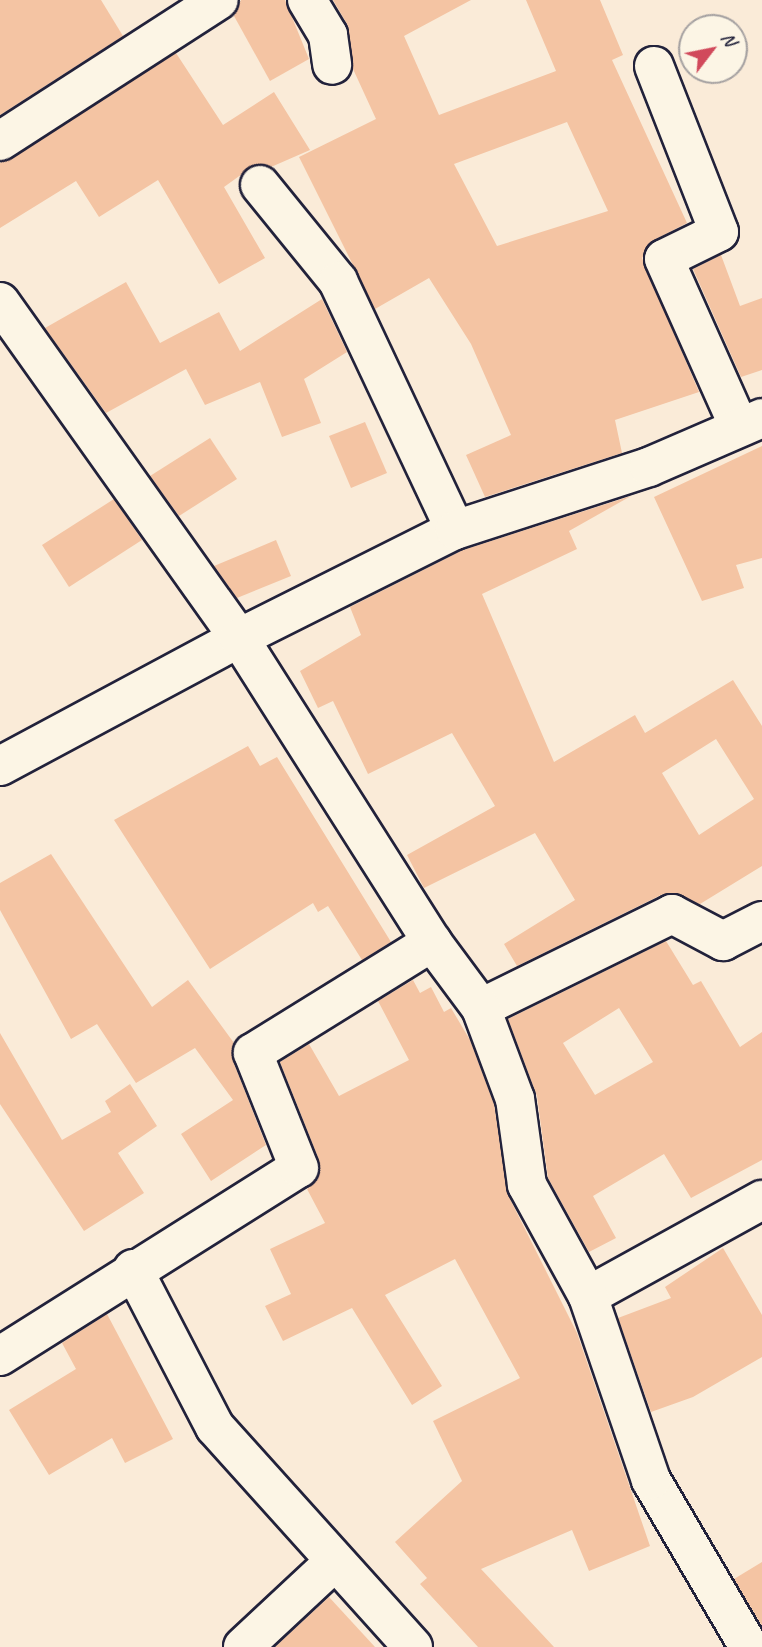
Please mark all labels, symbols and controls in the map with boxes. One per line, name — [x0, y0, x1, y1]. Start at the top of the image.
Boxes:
north arrow — [678, 14, 748, 84]
text: N — [716, 28, 742, 50]

